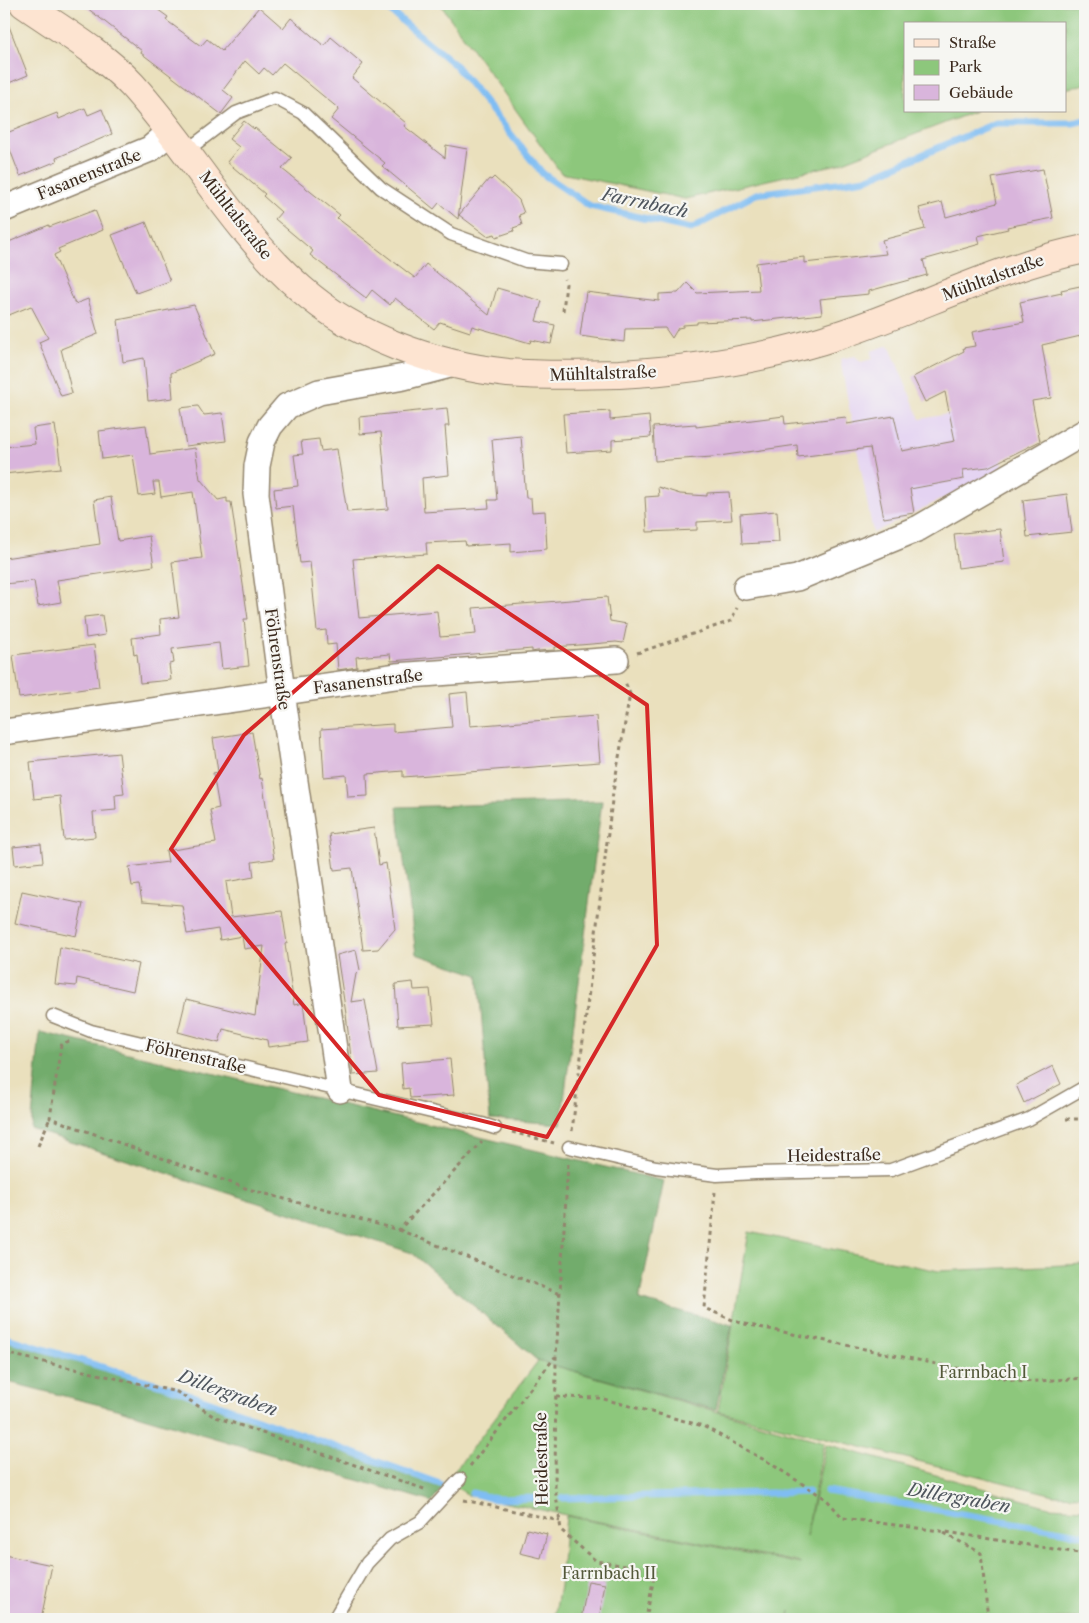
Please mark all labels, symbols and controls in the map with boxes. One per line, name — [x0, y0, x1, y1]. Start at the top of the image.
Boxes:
legend — [904, 22, 1066, 112]
text: Straße — [949, 33, 996, 52]
text: Park — [949, 57, 983, 76]
text: Gebäude — [949, 83, 1013, 102]
street label: Fasanenstraße — [34, 144, 144, 204]
street label: Mühltalstraße — [195, 167, 277, 263]
water label: Farrnbach — [598, 183, 690, 223]
street label: Mühltalstraße — [939, 249, 1047, 305]
street label: Mühltalstraße — [549, 361, 657, 385]
street label: Föhrenstraße — [261, 607, 295, 711]
street label: Fasanenstraße — [312, 664, 424, 698]
street label: Föhrenstraße — [144, 1035, 248, 1077]
street label: Heidestraße — [787, 1144, 881, 1166]
park label: Farrnbach I — [939, 1362, 1027, 1382]
water label: Dillergraben — [174, 1364, 281, 1421]
street label: Heidestraße — [530, 1412, 552, 1506]
water label: Dillergraben — [904, 1478, 1012, 1518]
park label: Farrnbach II — [562, 1563, 656, 1583]

